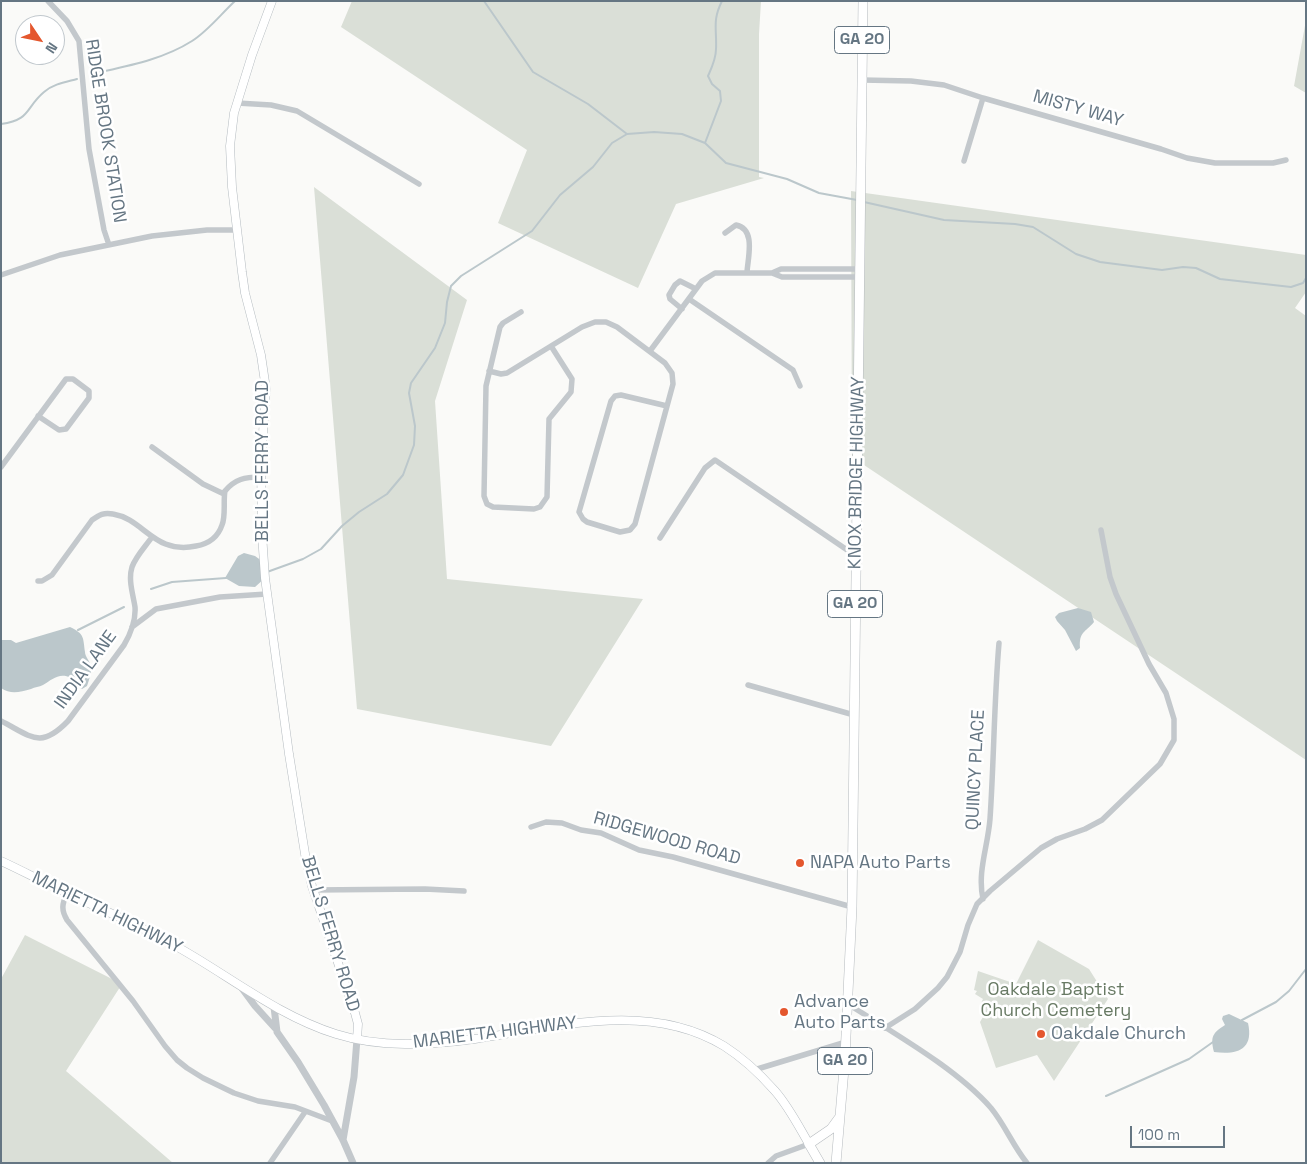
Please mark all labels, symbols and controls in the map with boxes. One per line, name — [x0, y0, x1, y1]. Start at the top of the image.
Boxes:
north arrow — [15, 15, 65, 65]
road number: GA 20 — [834, 26, 890, 54]
street label: RIDGE BROOK STATION — [80, 37, 130, 225]
text: N — [42, 39, 62, 57]
street label: MISTY WAY — [1030, 86, 1126, 132]
street label: KNOX BRIDGE HIGHWAY — [845, 376, 869, 570]
street label: BELLS FERRY ROAD — [252, 380, 274, 542]
road number: GA 20 — [828, 590, 882, 618]
street label: INDIA LANE — [50, 626, 122, 714]
street label: QUINCY PLACE — [962, 709, 990, 831]
street label: RIDGEWOOD ROAD — [591, 808, 743, 870]
place label: NAPA Auto Parts — [810, 852, 951, 874]
street label: BELLS FERRY ROAD — [296, 853, 364, 1015]
marker: NAPA Auto Parts — [794, 857, 806, 869]
street label: MARIETTA HIGHWAY — [28, 867, 186, 959]
park label: Oakdale Baptist Church Cemetery — [981, 979, 1131, 1022]
place label: Advance Auto Parts — [794, 991, 886, 1034]
marker: Advance Auto Parts — [778, 1006, 790, 1018]
street label: MARIETTA HIGHWAY — [412, 1012, 578, 1054]
place label: Oakdale Church — [1051, 1023, 1186, 1045]
marker: Oakdale Church — [1035, 1028, 1047, 1040]
road number: GA 20 — [818, 1048, 872, 1074]
scale bar — [1132, 1116, 1227, 1148]
text: 100 m — [1138, 1125, 1180, 1144]

